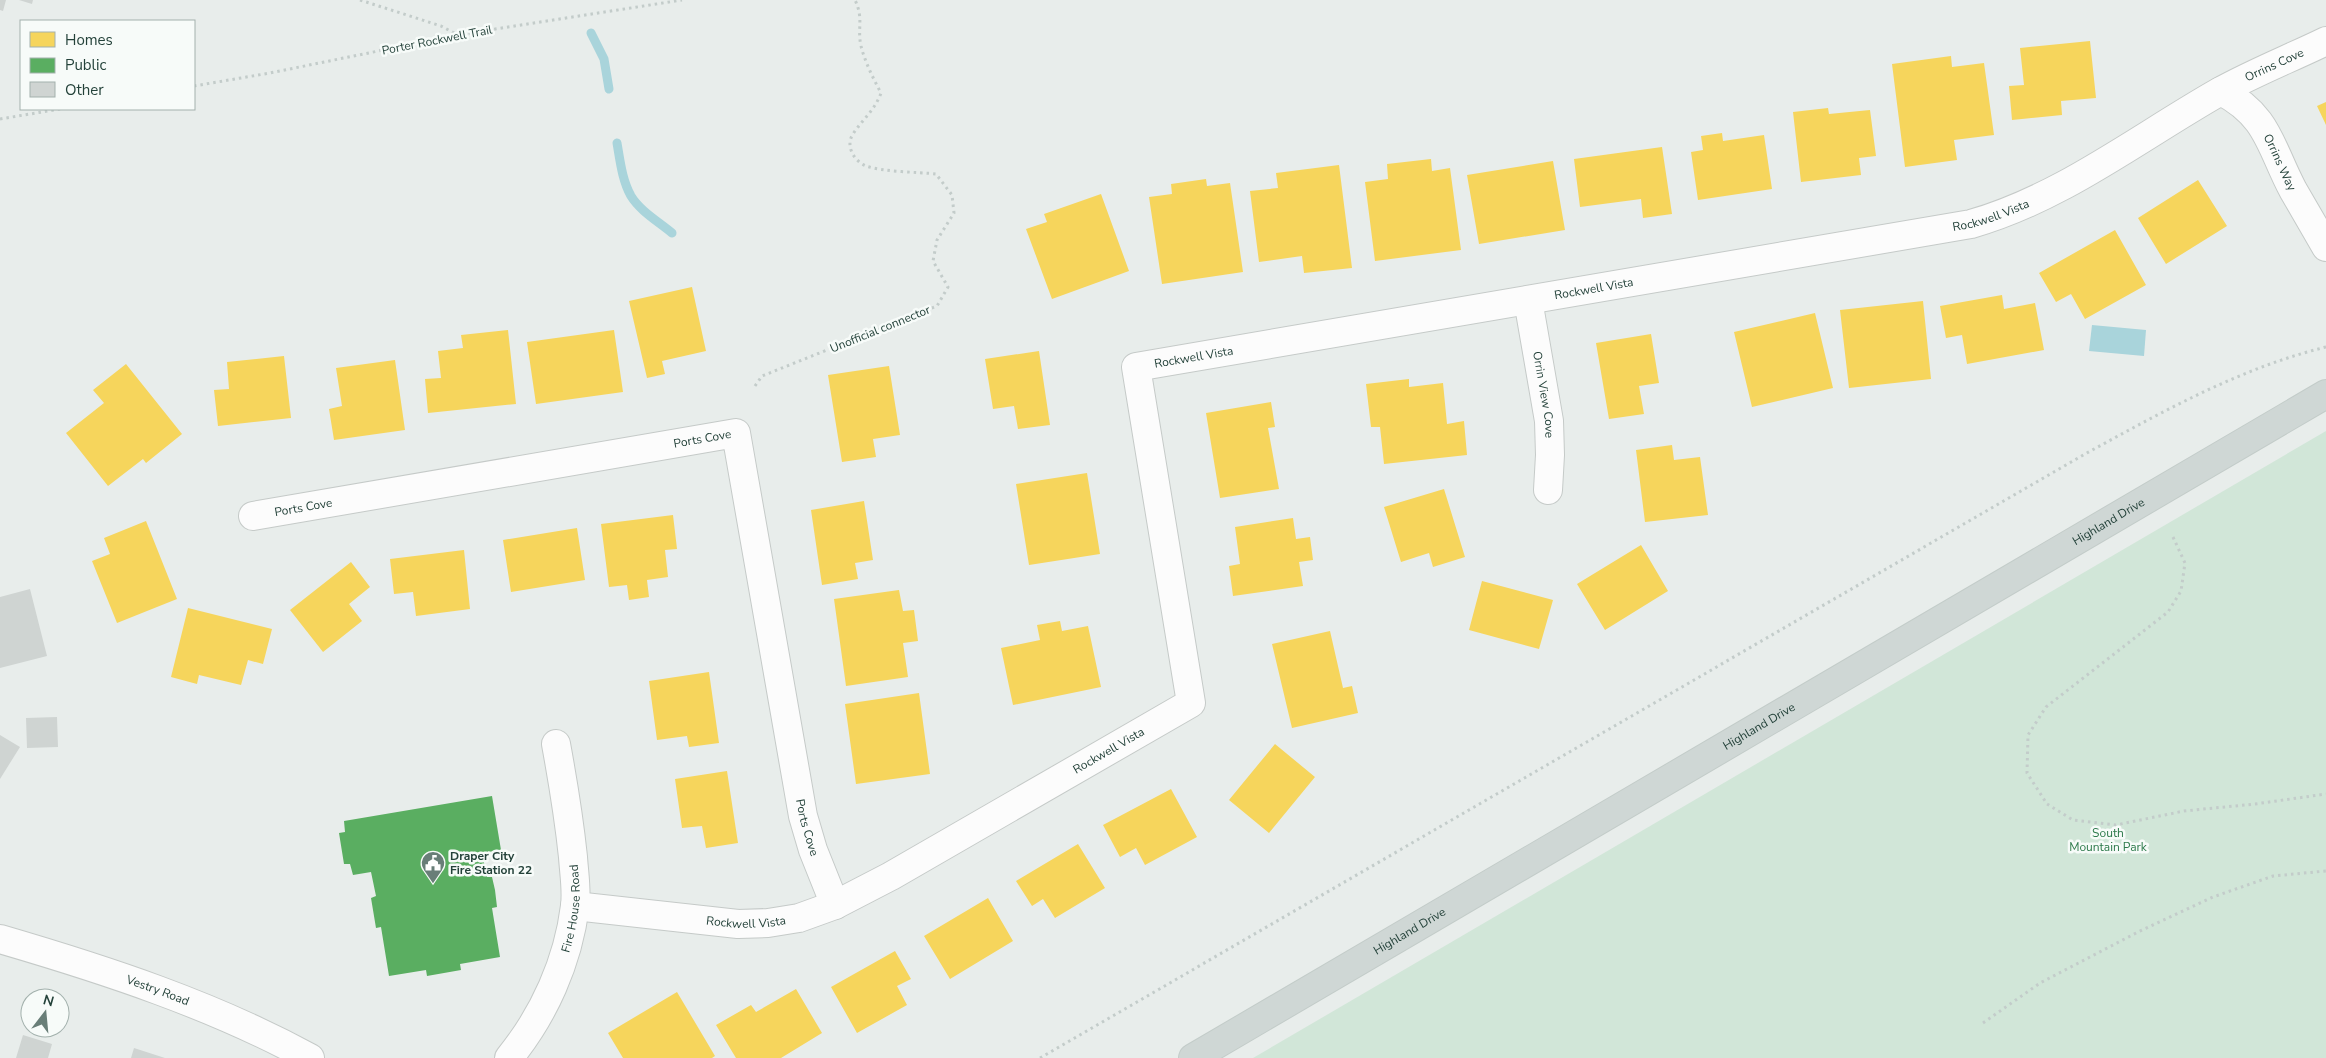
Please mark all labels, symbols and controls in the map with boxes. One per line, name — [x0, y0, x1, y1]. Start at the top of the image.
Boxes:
legend — [20, 20, 195, 110]
street label: Porter Rockwell Trail — [380, 21, 494, 59]
text: Homes — [65, 30, 113, 50]
street label: Orrins Cove — [2242, 44, 2306, 85]
text: Public — [65, 55, 106, 75]
text: Other — [65, 80, 104, 100]
street label: Orrins Way — [2260, 131, 2300, 194]
street label: Rockwell Vista — [1951, 195, 2032, 235]
street label: Rockwell Vista — [1553, 274, 1635, 303]
street label: Unofficial connector — [827, 301, 933, 356]
street label: Rockwell Vista — [1153, 342, 1234, 372]
street label: Orrin View Cove — [1529, 350, 1557, 438]
street label: Ports Cove — [672, 426, 733, 452]
street label: Highland Drive — [2069, 494, 2147, 549]
street label: Ports Cove — [273, 495, 333, 520]
street label: Highland Drive — [1720, 699, 1798, 754]
street label: Rockwell Vista — [1070, 724, 1147, 777]
street label: Ports Cove — [792, 798, 823, 858]
park label: South Mountain Park — [2069, 825, 2148, 855]
place label: Draper City Fire Station 22 — [450, 848, 532, 878]
public building icon: Draper City Fire Station 22 — [420, 850, 446, 884]
street label: Fire House Road — [558, 864, 584, 954]
street label: Highland Drive — [1370, 904, 1449, 959]
street label: Rockwell Vista — [705, 912, 787, 932]
street label: Vestry Road — [123, 971, 192, 1009]
north arrow — [20, 988, 70, 1038]
text: N — [41, 990, 56, 1012]

